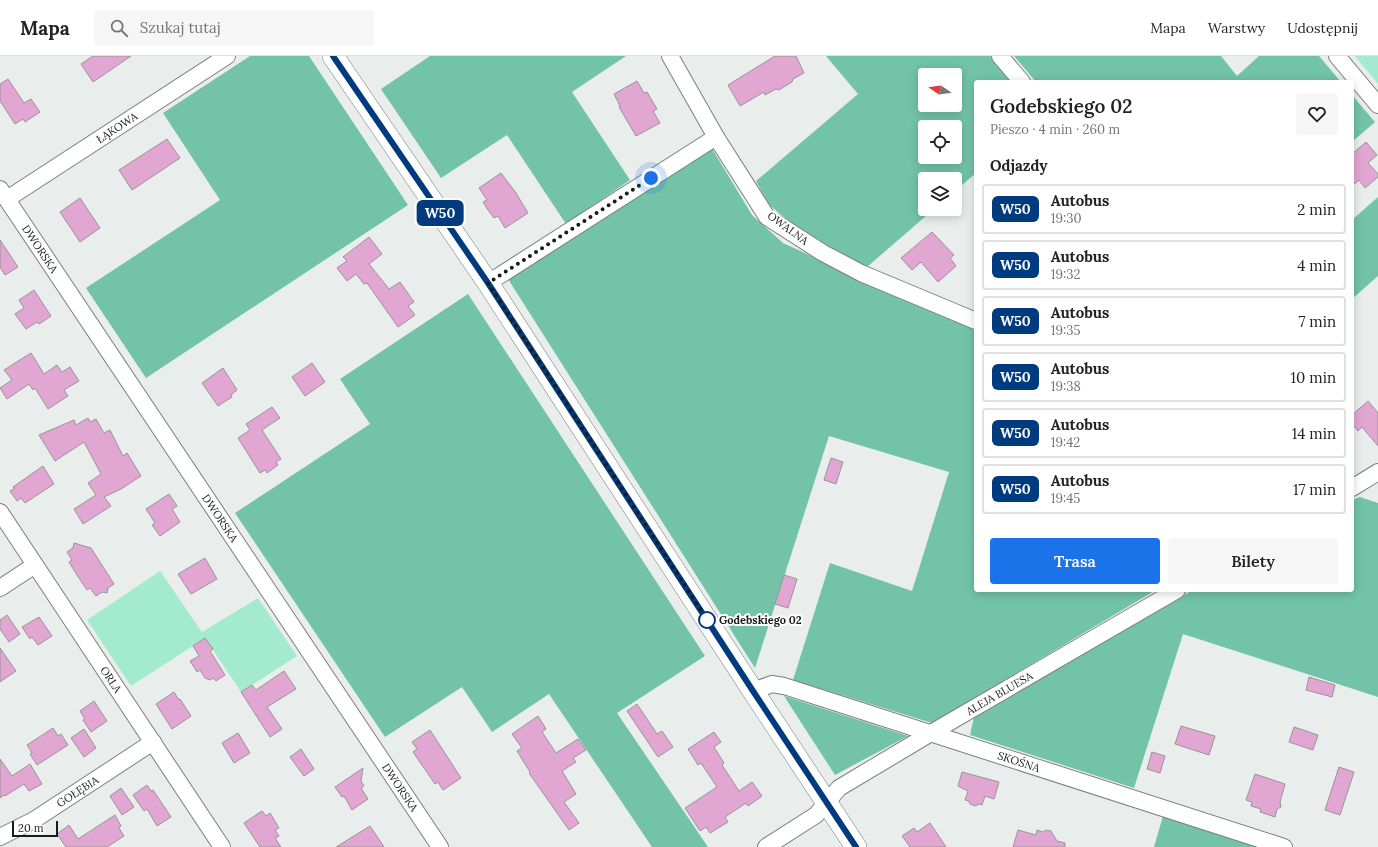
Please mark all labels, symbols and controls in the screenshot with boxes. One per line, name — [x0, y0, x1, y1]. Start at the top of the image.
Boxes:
search box — [94, 10, 374, 46]
text: Mapa — [20, 16, 70, 40]
icon: search — [108, 17, 130, 39]
text: Szukaj tutaj — [140, 18, 221, 37]
text: Mapa — [1150, 19, 1186, 37]
text: Warstwy — [1208, 19, 1265, 37]
text: Udostępnij — [1287, 19, 1358, 37]
north arrow — [918, 68, 962, 112]
map controls — [918, 68, 962, 216]
button: heart — [1296, 93, 1338, 135]
text: Godebskiego 02 — [990, 94, 1132, 118]
street label: ŁĄKOWA — [93, 108, 141, 146]
button: locate — [918, 120, 962, 164]
text: Pieszo · 4 min · 260 m — [990, 121, 1120, 138]
text: Odjazdy — [990, 156, 1048, 175]
your location — [641, 168, 661, 188]
button: layers — [918, 172, 962, 216]
text: Autobus — [1051, 191, 1109, 210]
line badge: W50 — [417, 200, 463, 226]
text: W50 — [1000, 200, 1031, 218]
text: 2 min — [1297, 200, 1336, 219]
text: W50 — [425, 204, 455, 222]
street label: OWALNA — [765, 208, 812, 248]
text: 19:30 — [1051, 210, 1082, 227]
street label: DWORSKA — [19, 222, 62, 277]
text: Autobus — [1051, 247, 1109, 266]
text: W50 — [1000, 256, 1031, 274]
text: 4 min — [1297, 256, 1336, 275]
text: 19:32 — [1051, 266, 1080, 283]
text: Autobus — [1051, 303, 1109, 322]
text: W50 — [1000, 312, 1031, 330]
text: 7 min — [1298, 312, 1336, 331]
text: 19:35 — [1051, 322, 1081, 339]
text: Autobus — [1051, 359, 1109, 378]
text: W50 — [1000, 368, 1031, 386]
text: 10 min — [1291, 368, 1336, 387]
text: 19:38 — [1051, 378, 1081, 395]
text: Autobus — [1051, 415, 1109, 434]
text: W50 — [1000, 424, 1031, 442]
text: 14 min — [1292, 424, 1336, 443]
text: 19:42 — [1051, 434, 1080, 451]
text: Autobus — [1051, 471, 1109, 490]
text: W50 — [1000, 480, 1031, 498]
text: 17 min — [1293, 480, 1336, 499]
text: 19:45 — [1051, 490, 1080, 507]
street label: DWORSKA — [199, 491, 242, 546]
button: Trasa — [990, 538, 1160, 584]
button: Bilety — [1168, 538, 1338, 584]
marker: Godebskiego 02 — [698, 611, 716, 629]
place label: Godebskiego 02 — [719, 613, 802, 627]
street label: ORLA — [97, 664, 125, 696]
street label: ALEJA BLUESA — [963, 668, 1036, 719]
street label: SKOŚNA — [996, 748, 1043, 775]
street label: DWORSKA — [379, 761, 422, 815]
street label: GOŁĘBIA — [54, 772, 102, 810]
scale bar — [12, 819, 58, 838]
text: 20 m — [18, 821, 43, 835]

